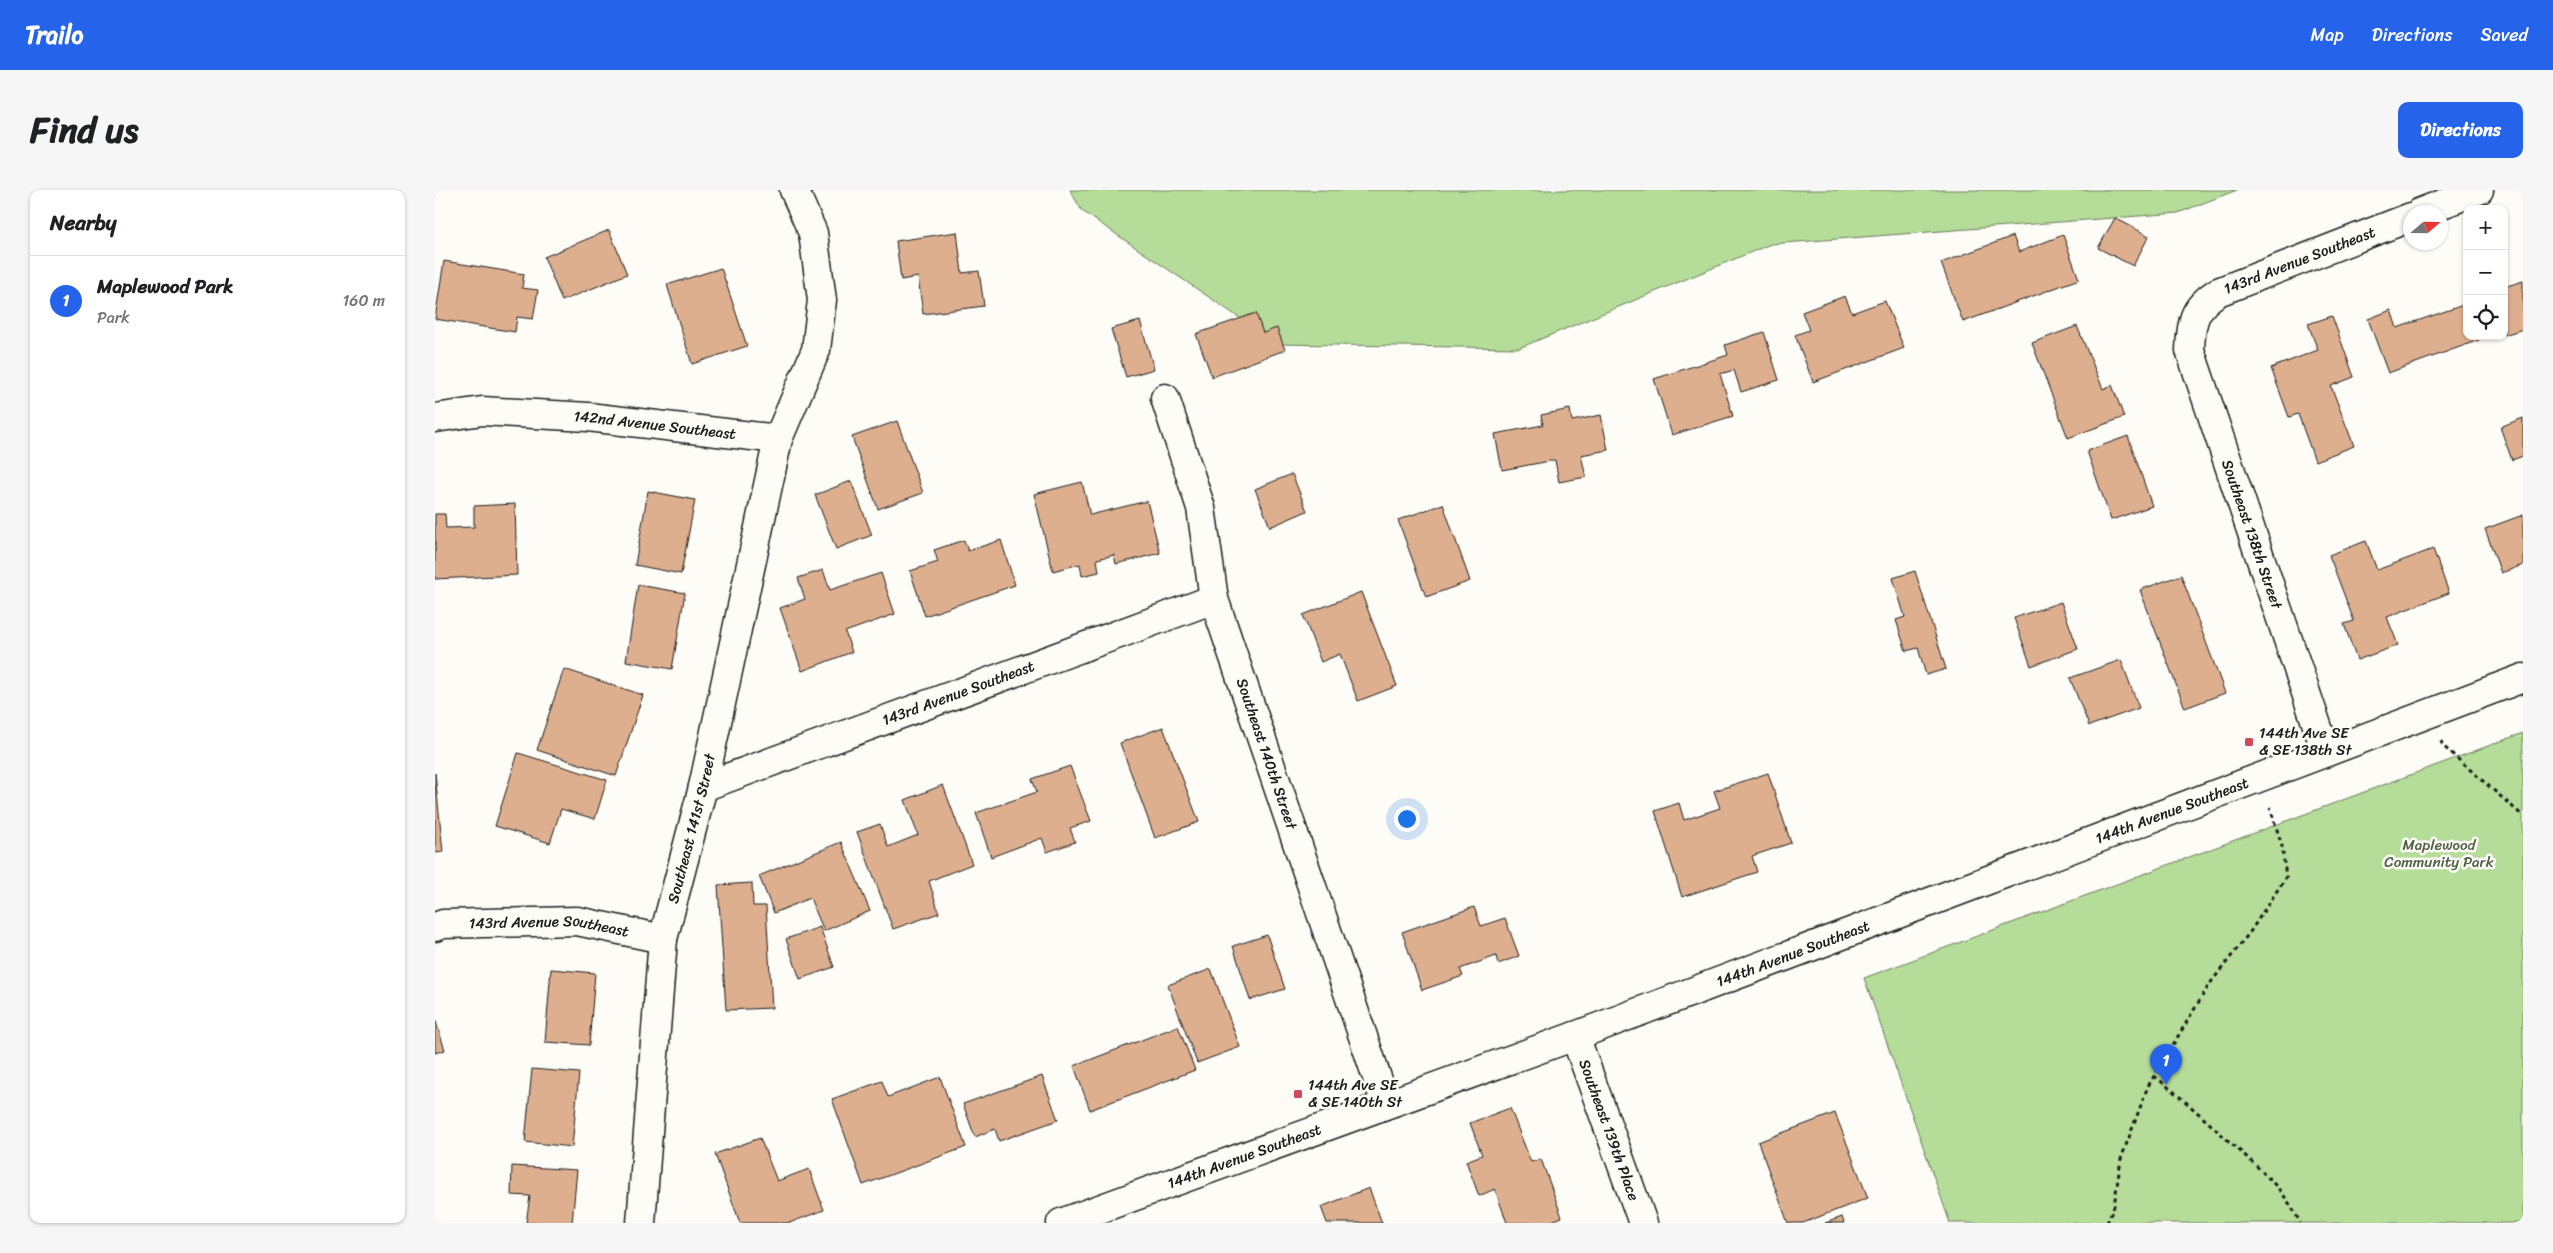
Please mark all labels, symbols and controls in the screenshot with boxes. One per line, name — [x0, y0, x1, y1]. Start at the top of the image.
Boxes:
text: Trailo — [25, 14, 83, 56]
text: Map — [2311, 19, 2344, 51]
text: Directions — [2372, 19, 2453, 51]
text: Saved — [2481, 19, 2528, 51]
text: Find us — [30, 99, 138, 161]
button: Directions — [2398, 102, 2523, 158]
text: Nearby — [50, 204, 116, 242]
north arrow — [2403, 205, 2448, 250]
map controls — [2463, 205, 2508, 340]
button: + — [2463, 205, 2508, 250]
street label: 143rd Avenue Southeast — [2220, 219, 2380, 302]
button: − — [2463, 250, 2508, 295]
text: Maplewood Park — [97, 270, 233, 303]
text: 1 — [63, 286, 69, 315]
text: 160 m — [342, 286, 385, 315]
button: locate — [2463, 295, 2508, 340]
text: Park — [97, 303, 130, 332]
street label: 142nd Avenue Southeast — [573, 403, 738, 447]
street label: Southeast 138th Street — [2214, 456, 2290, 613]
street label: 143rd Avenue Southeast — [878, 653, 1039, 733]
street label: Southeast 140th Street — [1229, 675, 1305, 834]
place label: 144th Ave SE & SE 138th St — [2259, 720, 2353, 763]
marker: 144th Ave SE & SE 138th St — [2243, 736, 2255, 748]
street label: Southeast 141st Street — [660, 750, 723, 906]
street label: 144th Avenue Southeast — [2091, 770, 2253, 851]
your location — [1394, 806, 1420, 832]
park label: Maplewood Community Park — [2384, 832, 2495, 875]
street label: 143rd Avenue Southeast — [469, 908, 632, 945]
street label: 144th Avenue Southeast — [1712, 913, 1874, 995]
pin: 1 — [2150, 1044, 2182, 1085]
street label: Southeast 139th Place — [1571, 1055, 1647, 1205]
place label: 144th Ave SE & SE 140th St — [1308, 1072, 1403, 1115]
marker: 144th Ave SE & SE 140th St — [1292, 1088, 1304, 1100]
street label: 144th Avenue Southeast — [1163, 1116, 1325, 1196]

